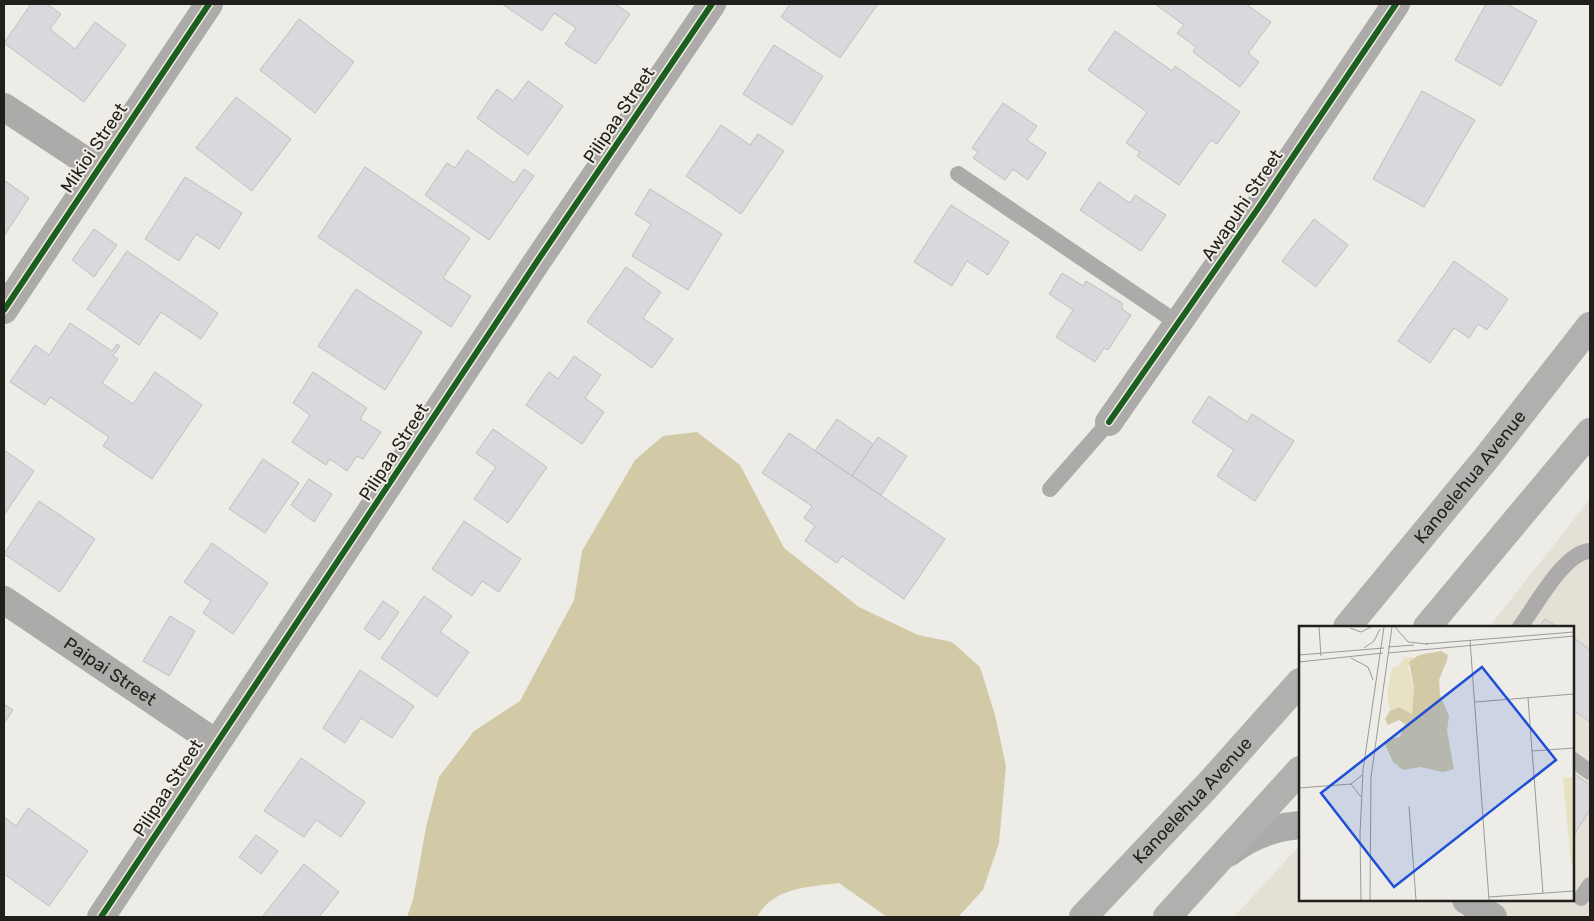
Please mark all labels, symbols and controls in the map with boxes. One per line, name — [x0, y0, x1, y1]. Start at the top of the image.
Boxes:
street label: Pilipaa Street — [579, 63, 659, 167]
street label: Mikioi Street — [56, 99, 132, 197]
street label: Awapuhi Street — [1197, 145, 1287, 265]
street label: Pilipaa Street — [354, 399, 434, 505]
street label: Kanoelehua Avenue — [1409, 406, 1531, 548]
inset map — [1299, 626, 1574, 901]
street label: Paipai Street — [60, 632, 161, 711]
street label: Kanoelehua Avenue — [1128, 732, 1257, 868]
street label: Pilipaa Street — [128, 735, 208, 841]

